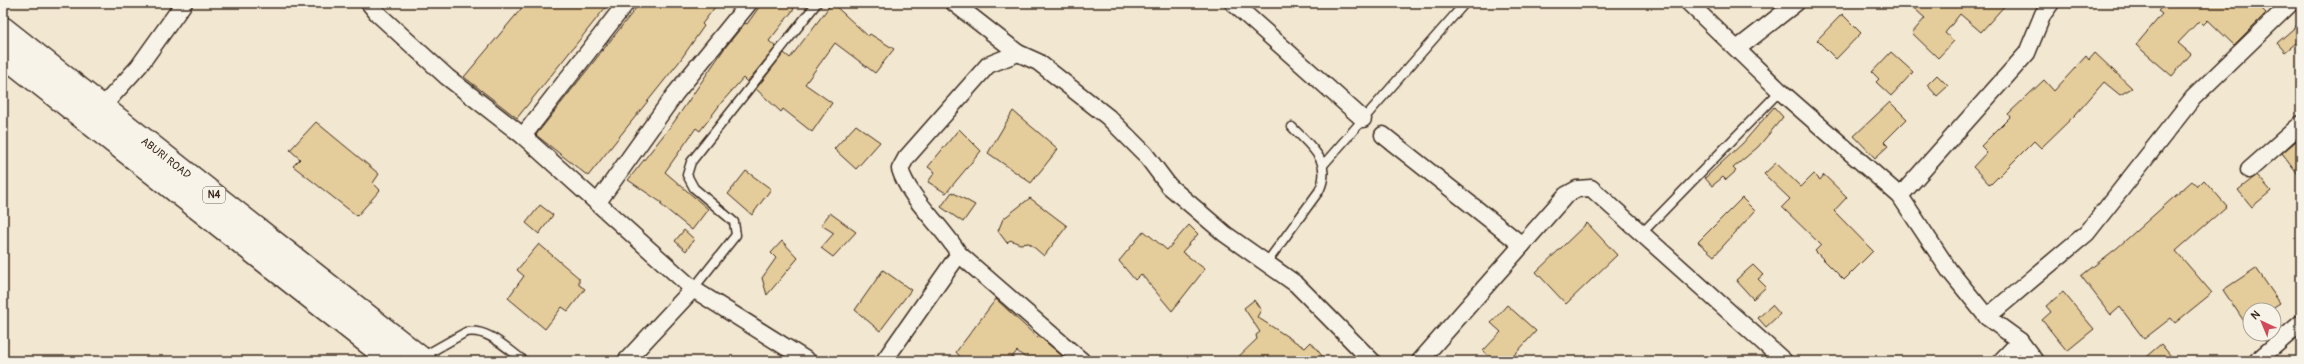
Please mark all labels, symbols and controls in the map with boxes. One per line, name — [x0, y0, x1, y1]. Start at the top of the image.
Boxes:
street label: ABURI ROAD — [139, 135, 194, 182]
road number: N4 — [203, 187, 225, 203]
north arrow — [2242, 302, 2282, 342]
text: N — [2248, 308, 2263, 322]

